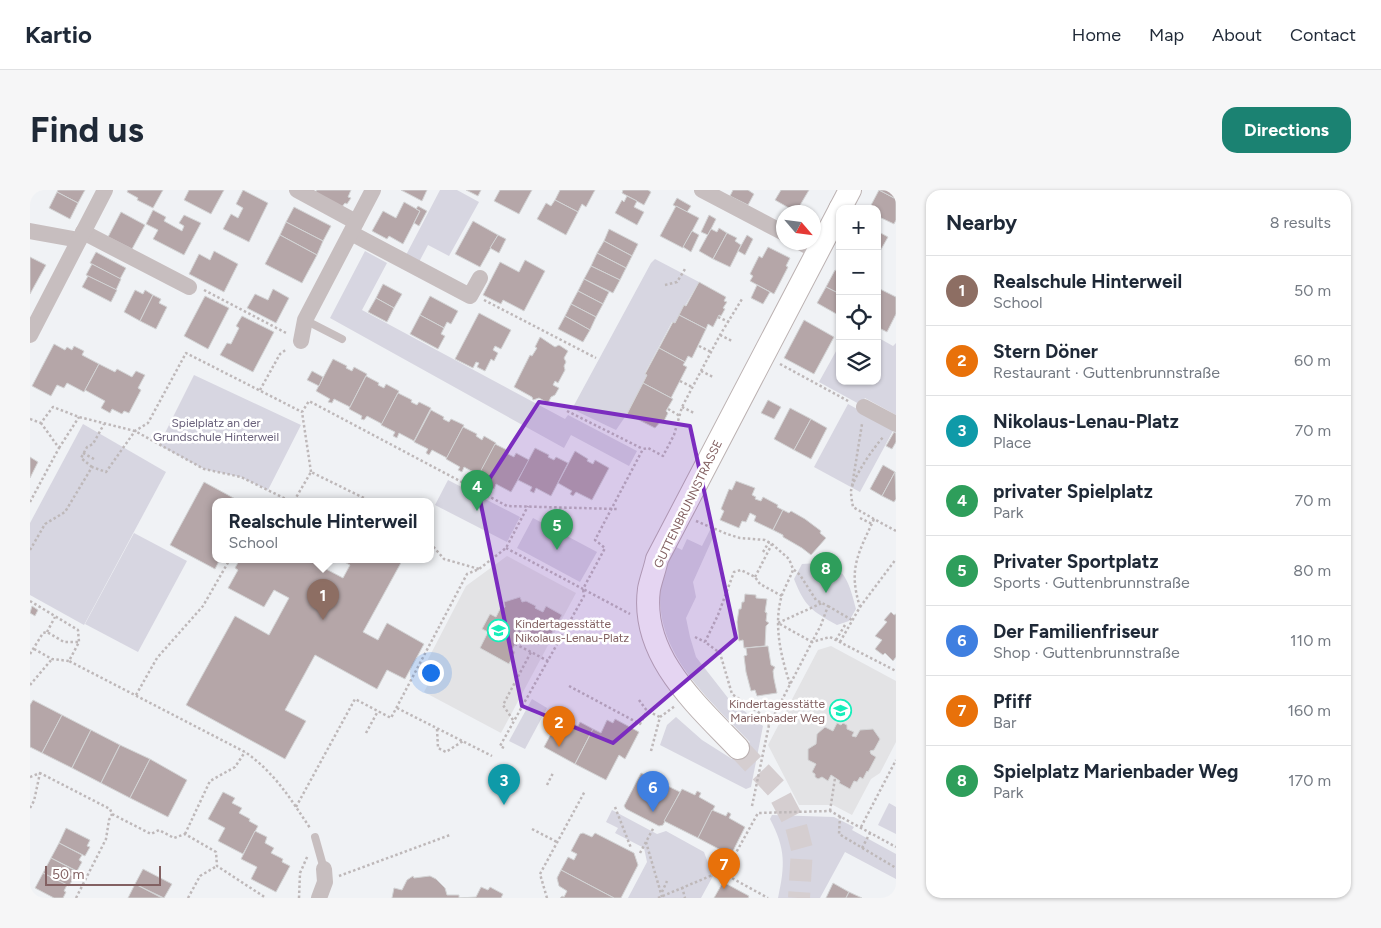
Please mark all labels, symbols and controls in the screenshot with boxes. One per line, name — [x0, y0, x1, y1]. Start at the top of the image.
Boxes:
text: Kartio — [25, 20, 92, 49]
text: Home — [1072, 24, 1121, 46]
text: Map — [1149, 24, 1184, 46]
text: About — [1212, 24, 1262, 46]
text: Contact — [1290, 24, 1356, 46]
button: Directions — [1222, 107, 1351, 153]
text: Find us — [30, 109, 144, 151]
north arrow — [776, 205, 821, 250]
map controls — [836, 205, 881, 385]
button: + — [836, 205, 881, 250]
text: Nearby — [946, 210, 1017, 235]
text: 8 results — [1270, 213, 1331, 232]
button: − — [836, 250, 881, 295]
text: Realschule Hinterweil — [993, 270, 1182, 293]
text: 1 — [959, 281, 965, 300]
text: 50 m — [1294, 281, 1331, 300]
text: School — [993, 293, 1043, 312]
button: locate — [836, 295, 881, 340]
button: layers — [836, 340, 881, 385]
text: Stern Döner — [993, 340, 1098, 363]
text: 2 — [957, 351, 967, 370]
text: 60 m — [1294, 351, 1331, 370]
text: Restaurant · Guttenbrunnstraße — [993, 363, 1220, 382]
text: Nikolaus-Lenau-Platz — [993, 410, 1179, 433]
park label: Spielplatz an der Grundschule Hinterweil — [153, 416, 279, 444]
text: 3 — [958, 421, 966, 440]
text: 70 m — [1295, 421, 1331, 440]
text: Place — [993, 433, 1031, 452]
street label: GUTTENBRUNNSTRASSE — [651, 438, 725, 570]
pin: 4 — [461, 470, 493, 511]
text: privater Spielplatz — [993, 480, 1153, 503]
text: 4 — [957, 491, 967, 510]
text: 70 m — [1295, 491, 1331, 510]
popup — [212, 498, 434, 563]
text: Park — [993, 503, 1023, 522]
pin: 5 — [541, 509, 573, 550]
text: Realschule Hinterweil — [228, 510, 418, 533]
text: School — [228, 533, 278, 552]
text: Privater Sportplatz — [993, 550, 1158, 573]
pin: 8 — [810, 552, 842, 593]
text: 5 — [957, 561, 967, 580]
text: 80 m — [1293, 561, 1331, 580]
text: Sports · Guttenbrunnstraße — [993, 573, 1190, 592]
pin: 1 — [307, 579, 339, 620]
place label: Kindertagesstätte Nikolaus-Lenau-Platz — [515, 617, 629, 645]
school or university icon: Kindertagesstätte Nikolaus-Lenau-Platz — [487, 619, 511, 643]
text: Der Familienfriseur — [993, 620, 1159, 643]
text: 6 — [957, 631, 967, 650]
text: 110 m — [1290, 631, 1331, 650]
text: Shop · Guttenbrunnstraße — [993, 643, 1180, 662]
your location — [418, 660, 444, 686]
text: Pfiff — [993, 690, 1032, 713]
place label: Kindertagesstätte Marienbader Weg — [729, 697, 825, 725]
school or university icon: Kindertagesstätte Marienbader Weg — [829, 699, 853, 723]
text: 7 — [958, 701, 966, 720]
text: 160 m — [1288, 701, 1331, 720]
pin: 2 — [543, 706, 575, 747]
text: Bar — [993, 713, 1016, 732]
text: Spielplatz Marienbader Weg — [993, 760, 1238, 783]
pin: 3 — [488, 764, 520, 805]
pin: 6 — [637, 771, 669, 812]
text: 8 — [957, 771, 967, 790]
text: 170 m — [1288, 771, 1331, 790]
text: Park — [993, 783, 1023, 802]
pin: 7 — [708, 848, 740, 889]
scale bar — [45, 863, 161, 886]
text: 50 m — [52, 866, 84, 883]

